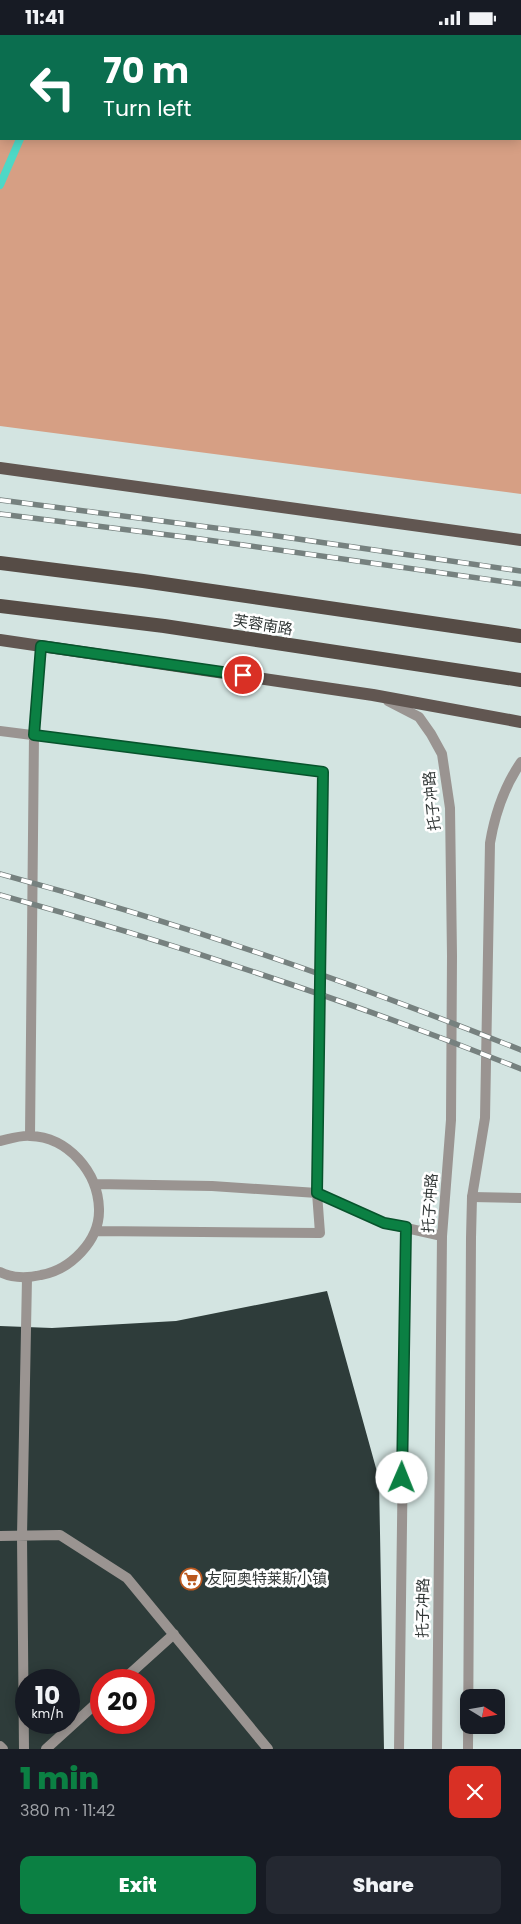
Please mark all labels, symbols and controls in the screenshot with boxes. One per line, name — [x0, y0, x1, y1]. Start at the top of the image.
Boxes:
text: 11:41 — [25, 4, 65, 31]
text: 70 m — [103, 46, 189, 95]
icon: left — [20, 55, 85, 120]
text: Turn left — [103, 93, 191, 124]
street label: 芙蓉南路 — [232, 609, 294, 640]
pin — [222, 654, 264, 696]
icon: arrive — [229, 661, 257, 689]
street label: 托子冲路 — [418, 770, 445, 832]
street label: 托子冲路 — [417, 1172, 442, 1234]
position arrow — [375, 1451, 427, 1503]
supermarket icon: 友阿奥特莱斯小镇 — [179, 1567, 203, 1591]
place label: 友阿奥特莱斯小镇 — [207, 1568, 327, 1589]
street label: 托子冲路 — [411, 1578, 434, 1638]
speed limit sign: 20 — [90, 1669, 155, 1734]
text: 10 — [35, 1678, 60, 1713]
north arrow — [460, 1689, 505, 1734]
map controls — [460, 1689, 505, 1734]
text: km/h — [32, 1705, 63, 1722]
text: 1 min — [20, 1757, 99, 1800]
button: close — [449, 1766, 501, 1818]
text: 380 m · 11:42 — [20, 1799, 115, 1822]
button: Exit — [20, 1856, 256, 1914]
button: Share — [266, 1856, 501, 1914]

